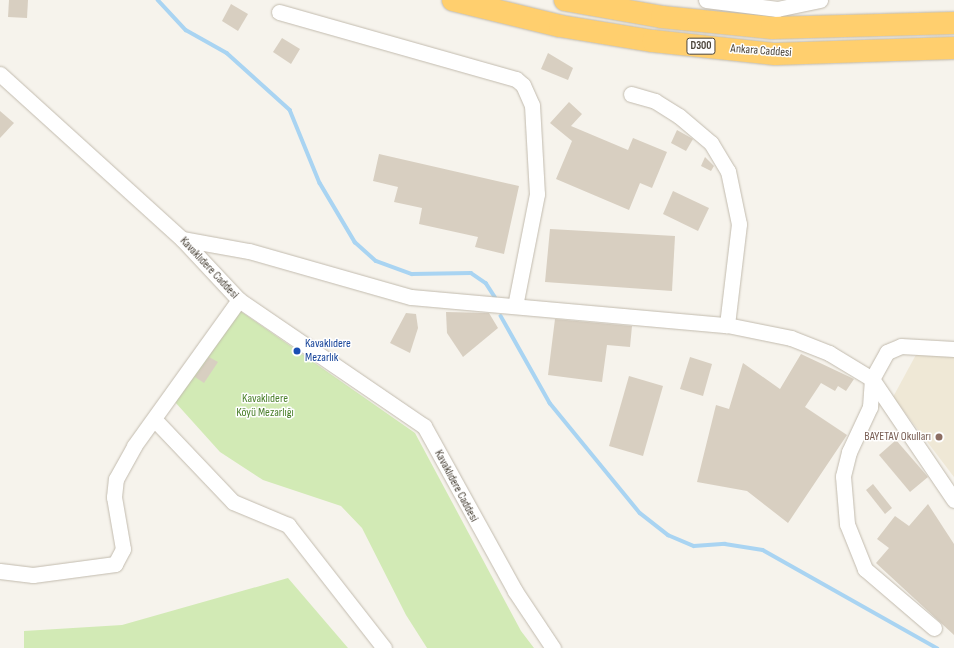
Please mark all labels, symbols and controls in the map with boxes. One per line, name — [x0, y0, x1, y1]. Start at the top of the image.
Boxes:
road number: D300 — [686, 37, 716, 55]
street label: Ankara Caddesi — [730, 42, 792, 60]
street label: Kavaklıdere Caddesi — [177, 234, 241, 302]
place label: Kavaklıdere Mezarlık — [305, 337, 351, 365]
marker: Kavaklıdere Mezarlık — [292, 346, 302, 356]
park label: Kavaklıdere Köyü Mezarlığı — [236, 392, 294, 420]
place label: BAYETAV Okulları — [864, 430, 931, 444]
marker: BAYETAV Okulları — [934, 432, 944, 442]
street label: Kavaklıdere Caddesi — [431, 448, 481, 524]

